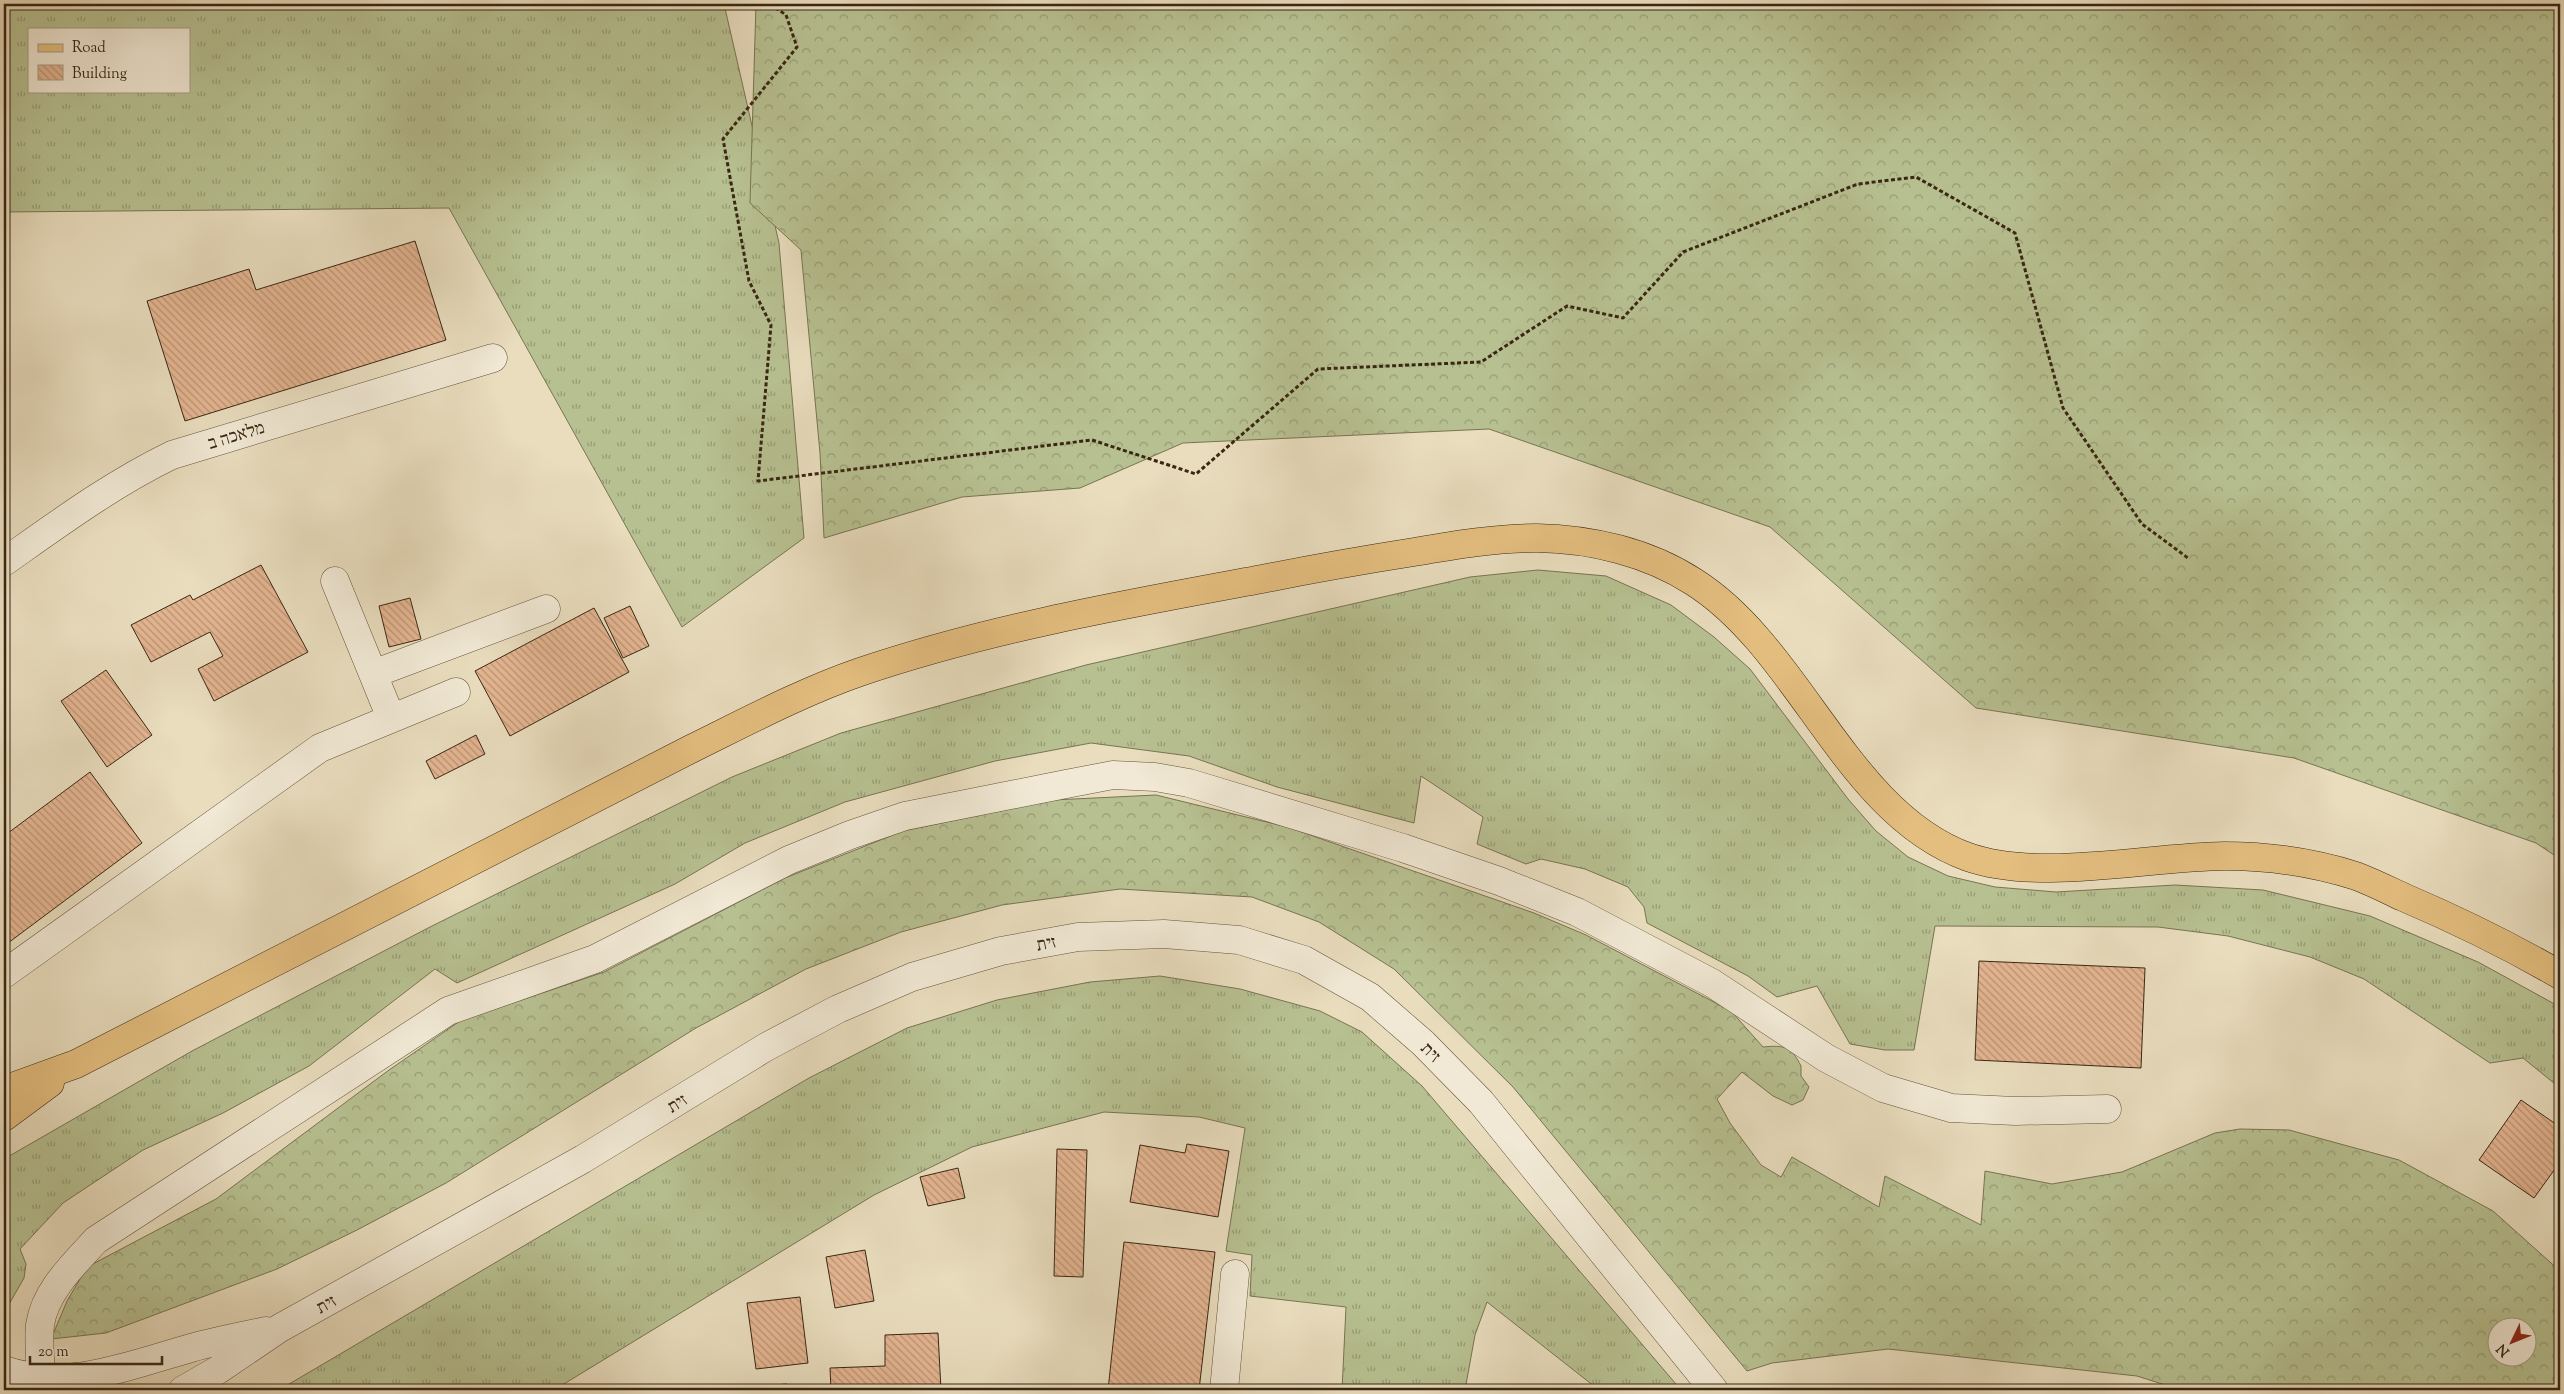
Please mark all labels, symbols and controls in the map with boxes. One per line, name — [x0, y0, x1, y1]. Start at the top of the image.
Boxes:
legend — [28, 28, 190, 92]
text: Road — [72, 38, 106, 59]
text: Building — [72, 64, 127, 85]
street label: מלאכה ב — [205, 416, 268, 458]
street label: זית — [1034, 930, 1058, 960]
street label: זית — [1413, 1037, 1446, 1070]
street label: זית — [663, 1089, 693, 1121]
street label: זית — [312, 1290, 342, 1322]
north arrow — [2486, 1316, 2536, 1366]
scale bar — [30, 1334, 162, 1366]
text: N — [2493, 1339, 2515, 1360]
text: 20 m — [38, 1342, 69, 1363]

